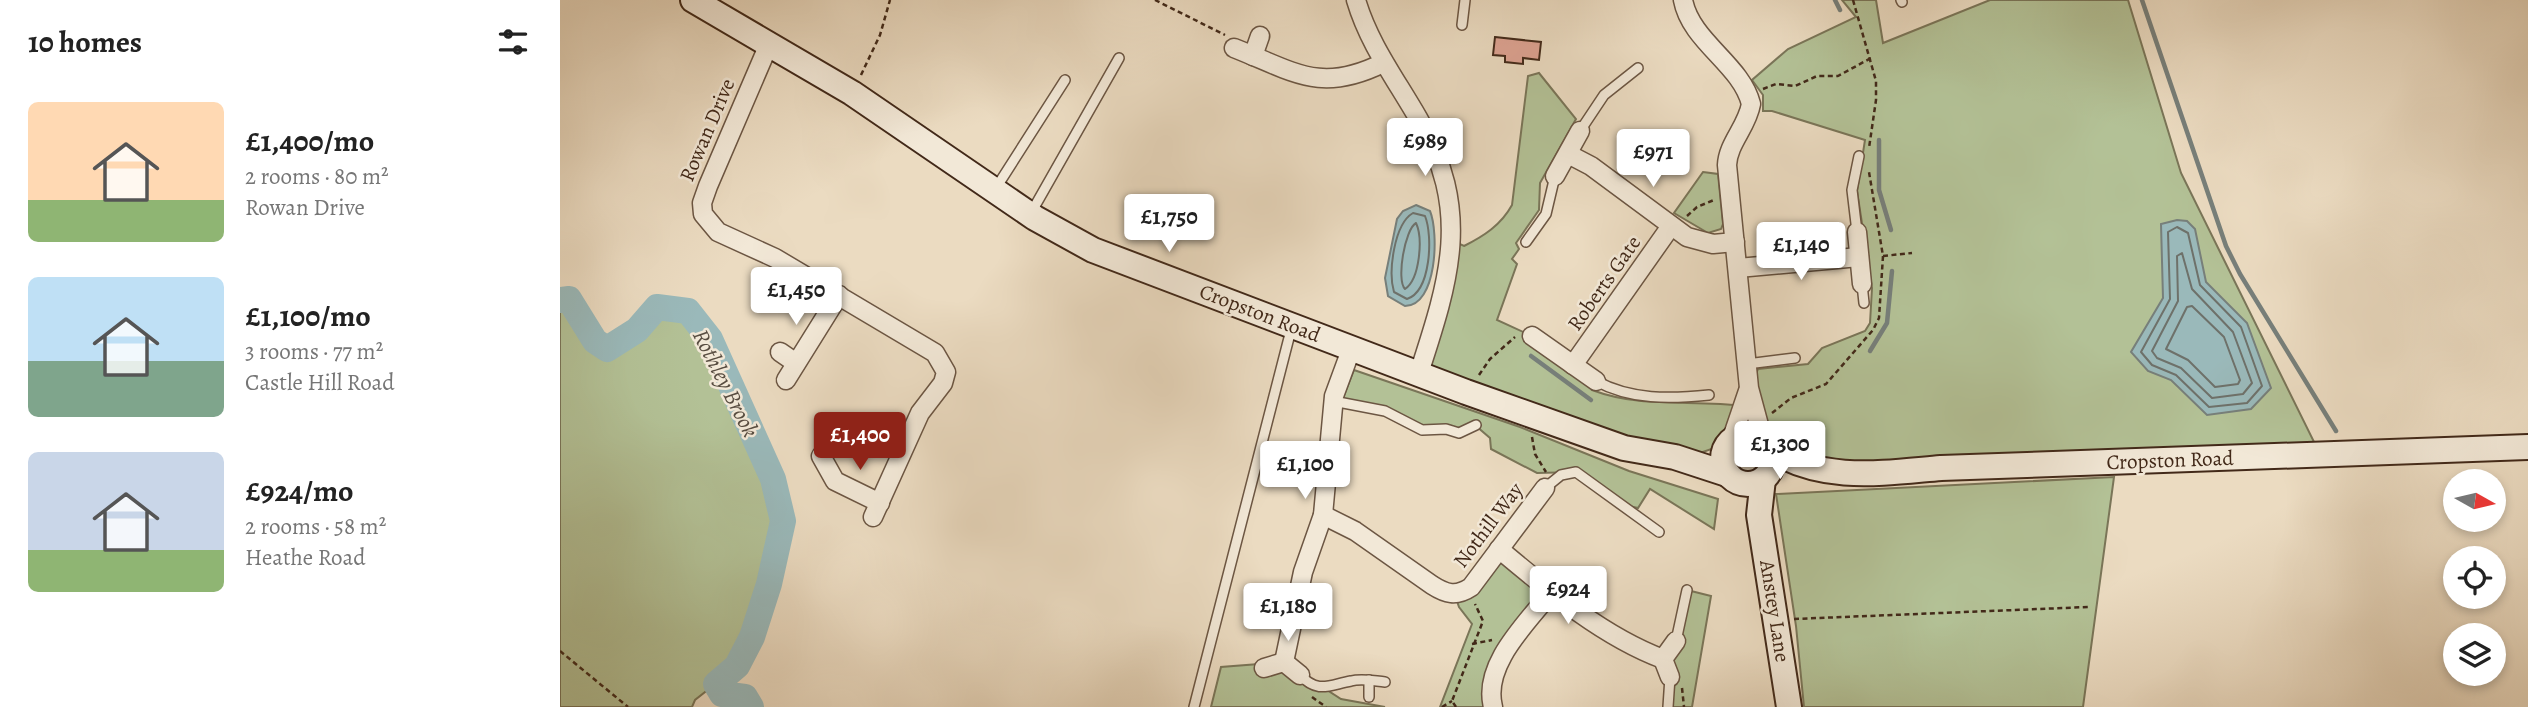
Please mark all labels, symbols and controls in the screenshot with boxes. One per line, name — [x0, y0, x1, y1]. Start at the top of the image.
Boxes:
text: 10 homes — [28, 22, 142, 62]
icon: filters — [494, 23, 532, 61]
street label: Rowan Drive — [673, 74, 741, 186]
pin: £989 — [1384, 118, 1466, 178]
text: £1,400/mo — [245, 121, 374, 161]
text: £989 — [1403, 125, 1447, 156]
icon: home — [84, 130, 168, 214]
pin: £971 — [1612, 130, 1694, 189]
text: £971 — [1633, 136, 1673, 167]
text: 2 rooms · 80 m² — [245, 161, 389, 192]
text: Rowan Drive — [245, 192, 365, 223]
pin: £1,750 — [1112, 194, 1226, 254]
text: £1,750 — [1140, 201, 1198, 232]
pin: £1,140 — [1744, 222, 1858, 282]
text: £1,140 — [1773, 229, 1829, 260]
street label: Roberts Gate — [1561, 230, 1647, 336]
pin: £1,450 — [739, 268, 853, 327]
text: £1,450 — [767, 274, 825, 305]
street label: Cropston Road — [1196, 277, 1325, 349]
text: £1,100/mo — [245, 296, 371, 336]
icon: home — [84, 305, 168, 389]
water label: Rothley Brook — [685, 324, 766, 443]
text: 3 rooms · 77 m² — [245, 336, 383, 367]
text: Castle Hill Road — [245, 367, 395, 398]
pin: £1,400 — [803, 412, 917, 472]
text: £1,400 — [830, 419, 890, 450]
pin: £1,300 — [1723, 421, 1837, 481]
text: £1,300 — [1750, 428, 1810, 459]
pin: £1,100 — [1248, 442, 1362, 501]
street label: Cropston Road — [2106, 444, 2235, 476]
text: £1,100 — [1276, 448, 1334, 479]
north arrow — [2443, 469, 2506, 532]
map controls — [2443, 469, 2506, 686]
text: £924/mo — [245, 471, 354, 511]
street label: Nothill Way — [1447, 476, 1530, 573]
icon: home — [84, 480, 168, 564]
text: 2 rooms · 58 m² — [245, 511, 386, 542]
text: Heathe Road — [245, 542, 366, 573]
button: locate — [2443, 546, 2506, 609]
street label: Anstey Lane — [1753, 557, 1797, 664]
pin: £924 — [1527, 566, 1609, 626]
text: £924 — [1546, 573, 1590, 604]
pin: £1,180 — [1231, 584, 1345, 643]
text: £1,180 — [1259, 590, 1317, 621]
button: layers — [2443, 623, 2506, 686]

